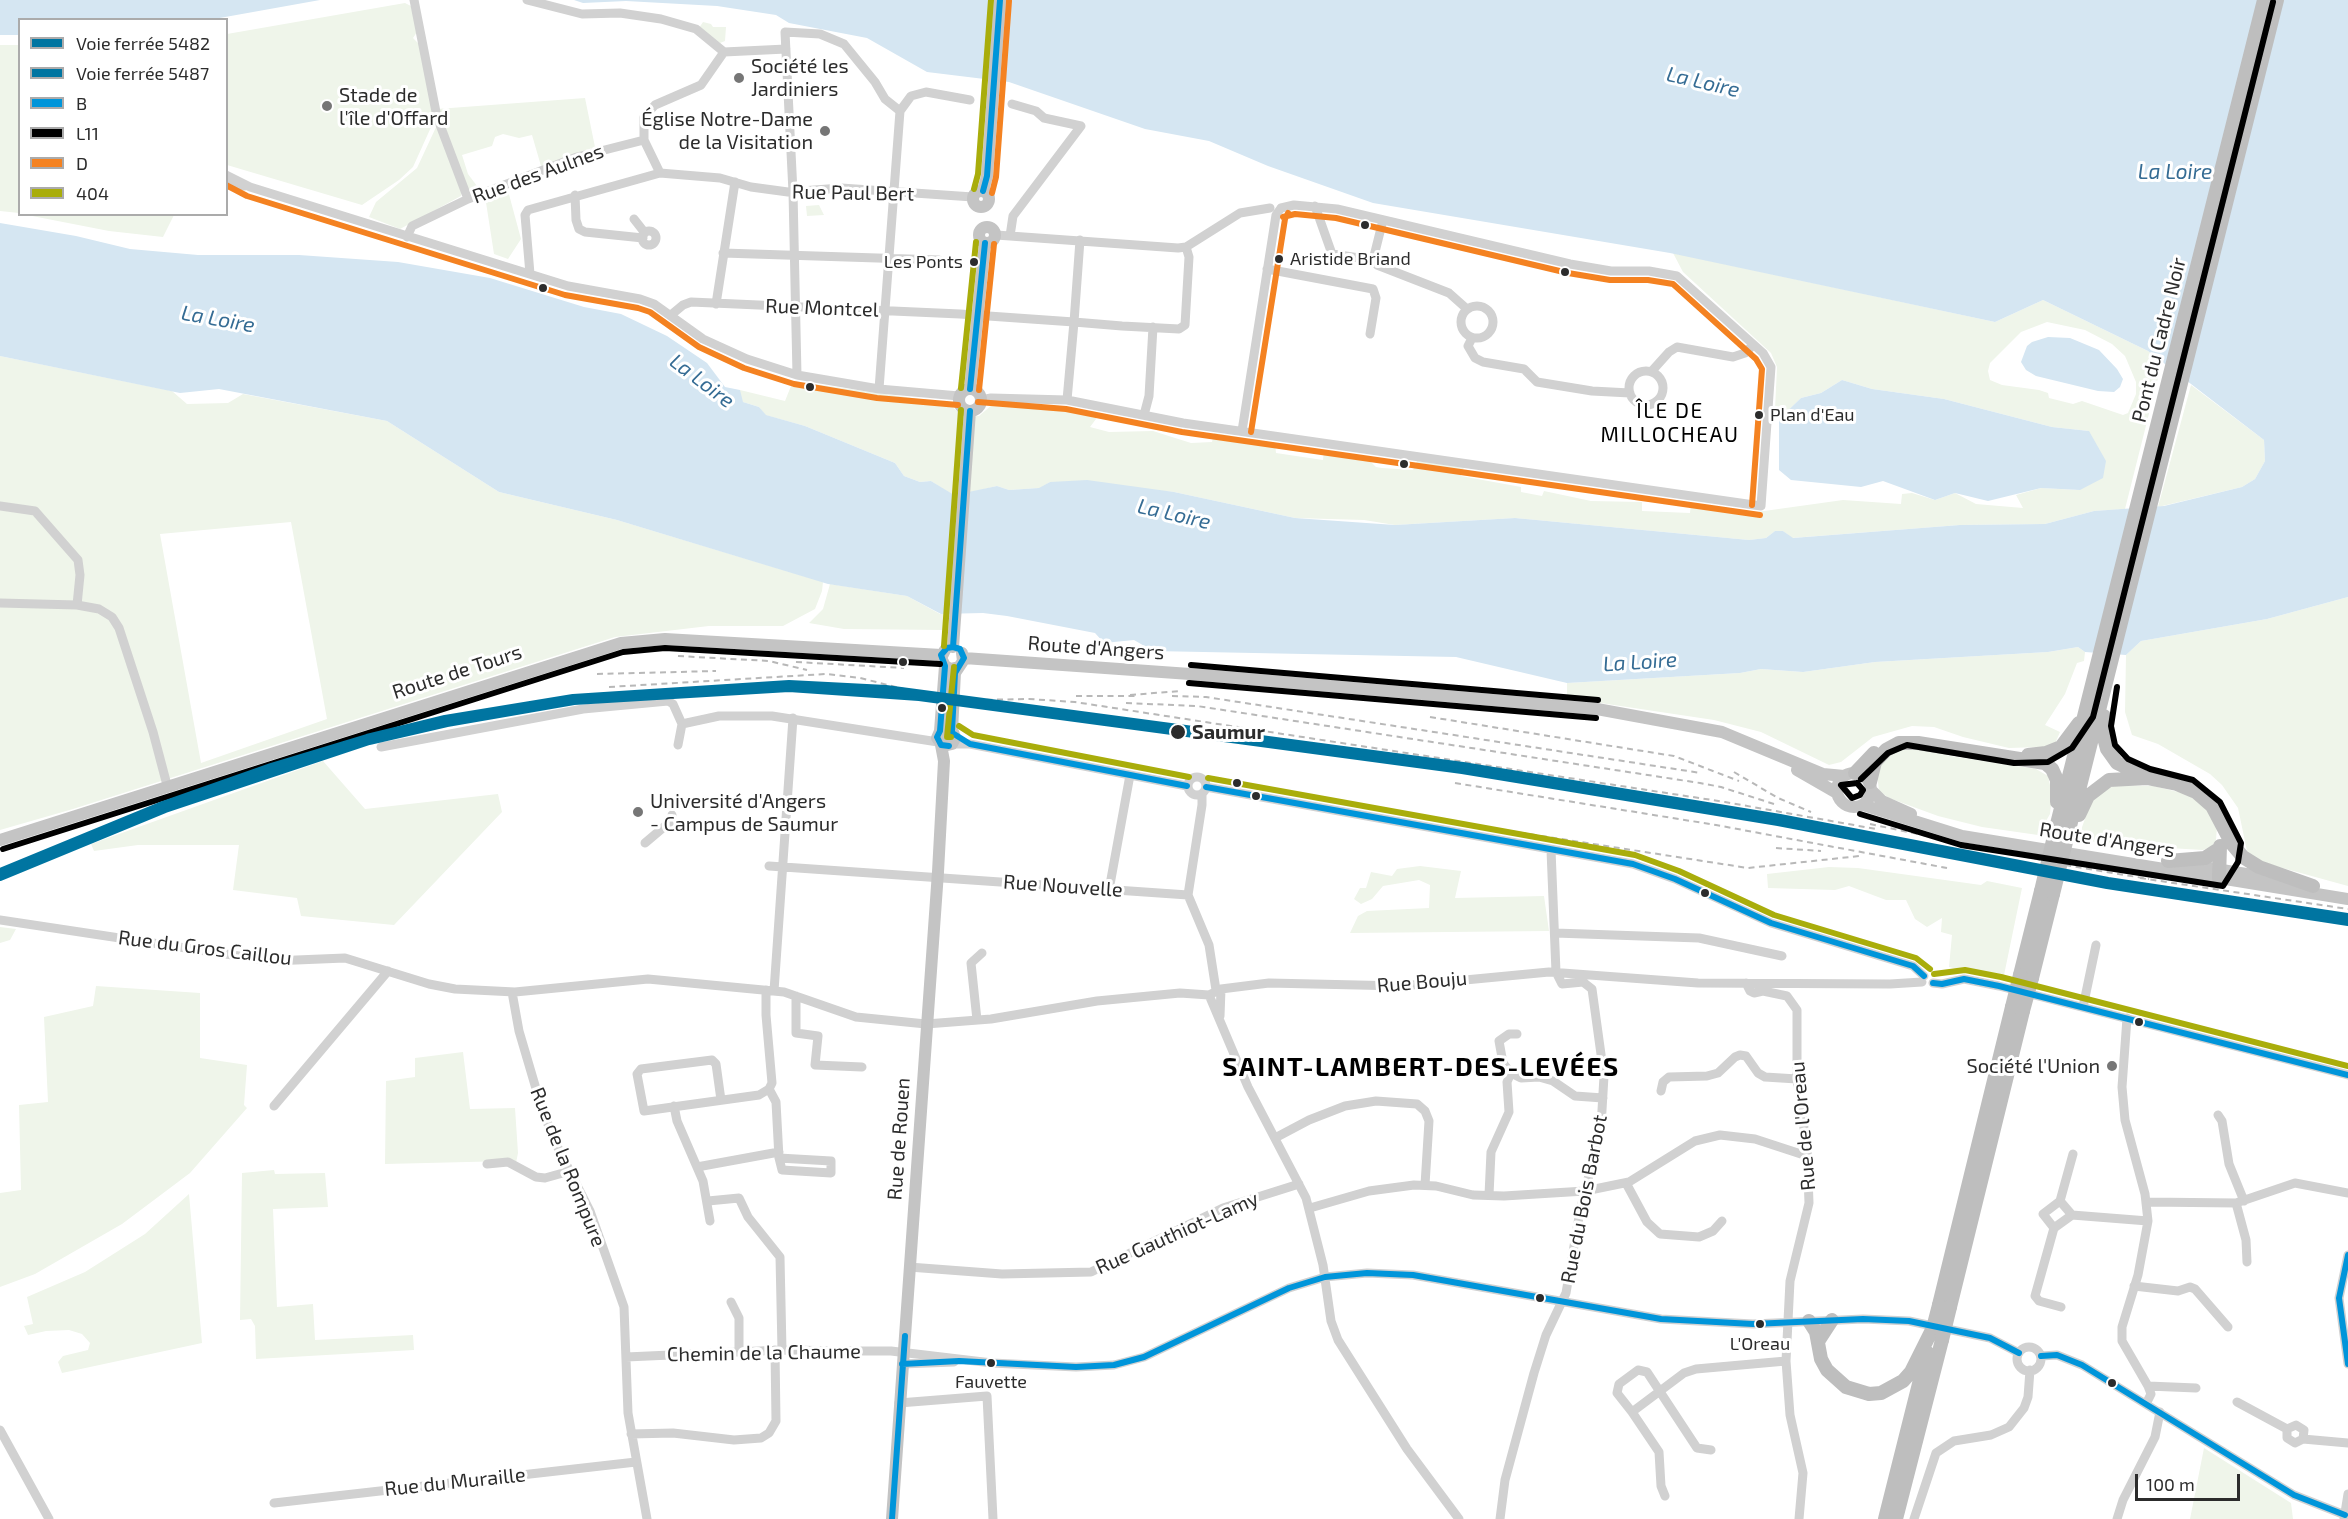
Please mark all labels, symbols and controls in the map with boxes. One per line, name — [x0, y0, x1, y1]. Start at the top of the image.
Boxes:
legend — [18, 18, 228, 216]
text: Voie ferrée 5482 — [76, 32, 210, 54]
place label: Société les Jardiniers — [751, 54, 849, 101]
water label: La Loire — [1664, 61, 1742, 103]
text: Voie ferrée 5487 — [76, 62, 209, 84]
marker: Société les Jardiniers — [732, 71, 746, 85]
place label: Stade de l'île d'Offard — [339, 83, 448, 130]
text: B — [76, 92, 87, 114]
marker: Stade de l'île d'Offard — [320, 99, 334, 113]
place label: Église Notre-Dame de la Visitation — [641, 107, 813, 154]
text: L11 — [76, 122, 99, 144]
marker: Église Notre-Dame de la Visitation — [818, 124, 832, 138]
street label: Rue des Aulnes — [469, 139, 607, 209]
text: D — [76, 152, 88, 174]
water label: La Loire — [2138, 159, 2212, 185]
street label: Rue Paul Bert — [792, 180, 914, 206]
text: 404 — [76, 182, 109, 204]
unlabelled marker — [1359, 219, 1371, 231]
place label: Aristide Briand — [1290, 248, 1411, 270]
place label: Les Ponts — [884, 251, 963, 273]
marker: Aristide Briand — [1273, 253, 1285, 265]
street label: Pont du Cadre Noir — [2127, 255, 2191, 425]
marker: Les Ponts — [968, 256, 980, 268]
unlabelled marker — [1559, 266, 1571, 278]
unlabelled marker — [537, 282, 549, 294]
street label: Rue Montcel — [765, 294, 879, 322]
water label: La Loire — [179, 300, 257, 338]
water label: La Loire — [665, 349, 739, 413]
unlabelled marker — [804, 381, 816, 393]
district label: ÎLE DE MILLOCHEAU — [1601, 398, 1739, 448]
place label: Plan d'Eau — [1770, 404, 1855, 426]
marker: Plan d'Eau — [1753, 409, 1765, 421]
unlabelled marker — [1398, 458, 1410, 470]
water label: La Loire — [1135, 493, 1213, 535]
street label: Route d'Angers — [1027, 631, 1165, 665]
street label: Route de Tours — [389, 640, 525, 704]
water label: La Loire — [1602, 647, 1678, 677]
unlabelled marker — [897, 656, 909, 668]
unlabelled marker — [936, 702, 948, 714]
place label: Saumur — [1192, 720, 1265, 744]
marker: Saumur — [1169, 723, 1187, 741]
unlabelled marker — [1231, 777, 1243, 789]
place label: Université d'Angers - Campus de Saumur — [650, 789, 838, 836]
unlabelled marker — [1250, 790, 1262, 802]
marker: Université d'Angers - Campus de Saumur — [631, 805, 645, 819]
street label: Route d'Angers — [2038, 817, 2176, 863]
street label: Rue Nouvelle — [1002, 870, 1124, 902]
unlabelled marker — [1699, 887, 1711, 899]
street label: Rue du Gros Caillou — [117, 925, 293, 971]
street label: Rue Bouju — [1376, 966, 1468, 998]
unlabelled marker — [2133, 1016, 2145, 1028]
district label: SAINT-LAMBERT-DES-LEVÉES — [1222, 1051, 1620, 1083]
place label: Société l'Union — [1967, 1054, 2100, 1078]
marker: Société l'Union — [2105, 1059, 2119, 1073]
street label: Rue de l'Oreau — [1785, 1060, 1821, 1192]
street label: Rue de Rouen — [883, 1077, 915, 1201]
street label: Rue de la Rompure — [525, 1084, 611, 1250]
street label: Rue du Bois Barbot — [1556, 1113, 1612, 1285]
street label: Rue Gauthiot-Lamy — [1092, 1186, 1262, 1280]
unlabelled marker — [1534, 1292, 1546, 1304]
marker: L'Oreau — [1754, 1318, 1766, 1330]
place label: L'Oreau — [1730, 1333, 1790, 1355]
street label: Chemin de la Chaume — [667, 1339, 861, 1367]
marker: Fauvette — [985, 1357, 997, 1369]
place label: Fauvette — [955, 1371, 1027, 1393]
unlabelled marker — [2106, 1377, 2118, 1389]
scale bar — [2138, 1462, 2243, 1500]
street label: Rue du Muraille — [383, 1463, 527, 1501]
text: 100 m — [2146, 1473, 2195, 1495]

